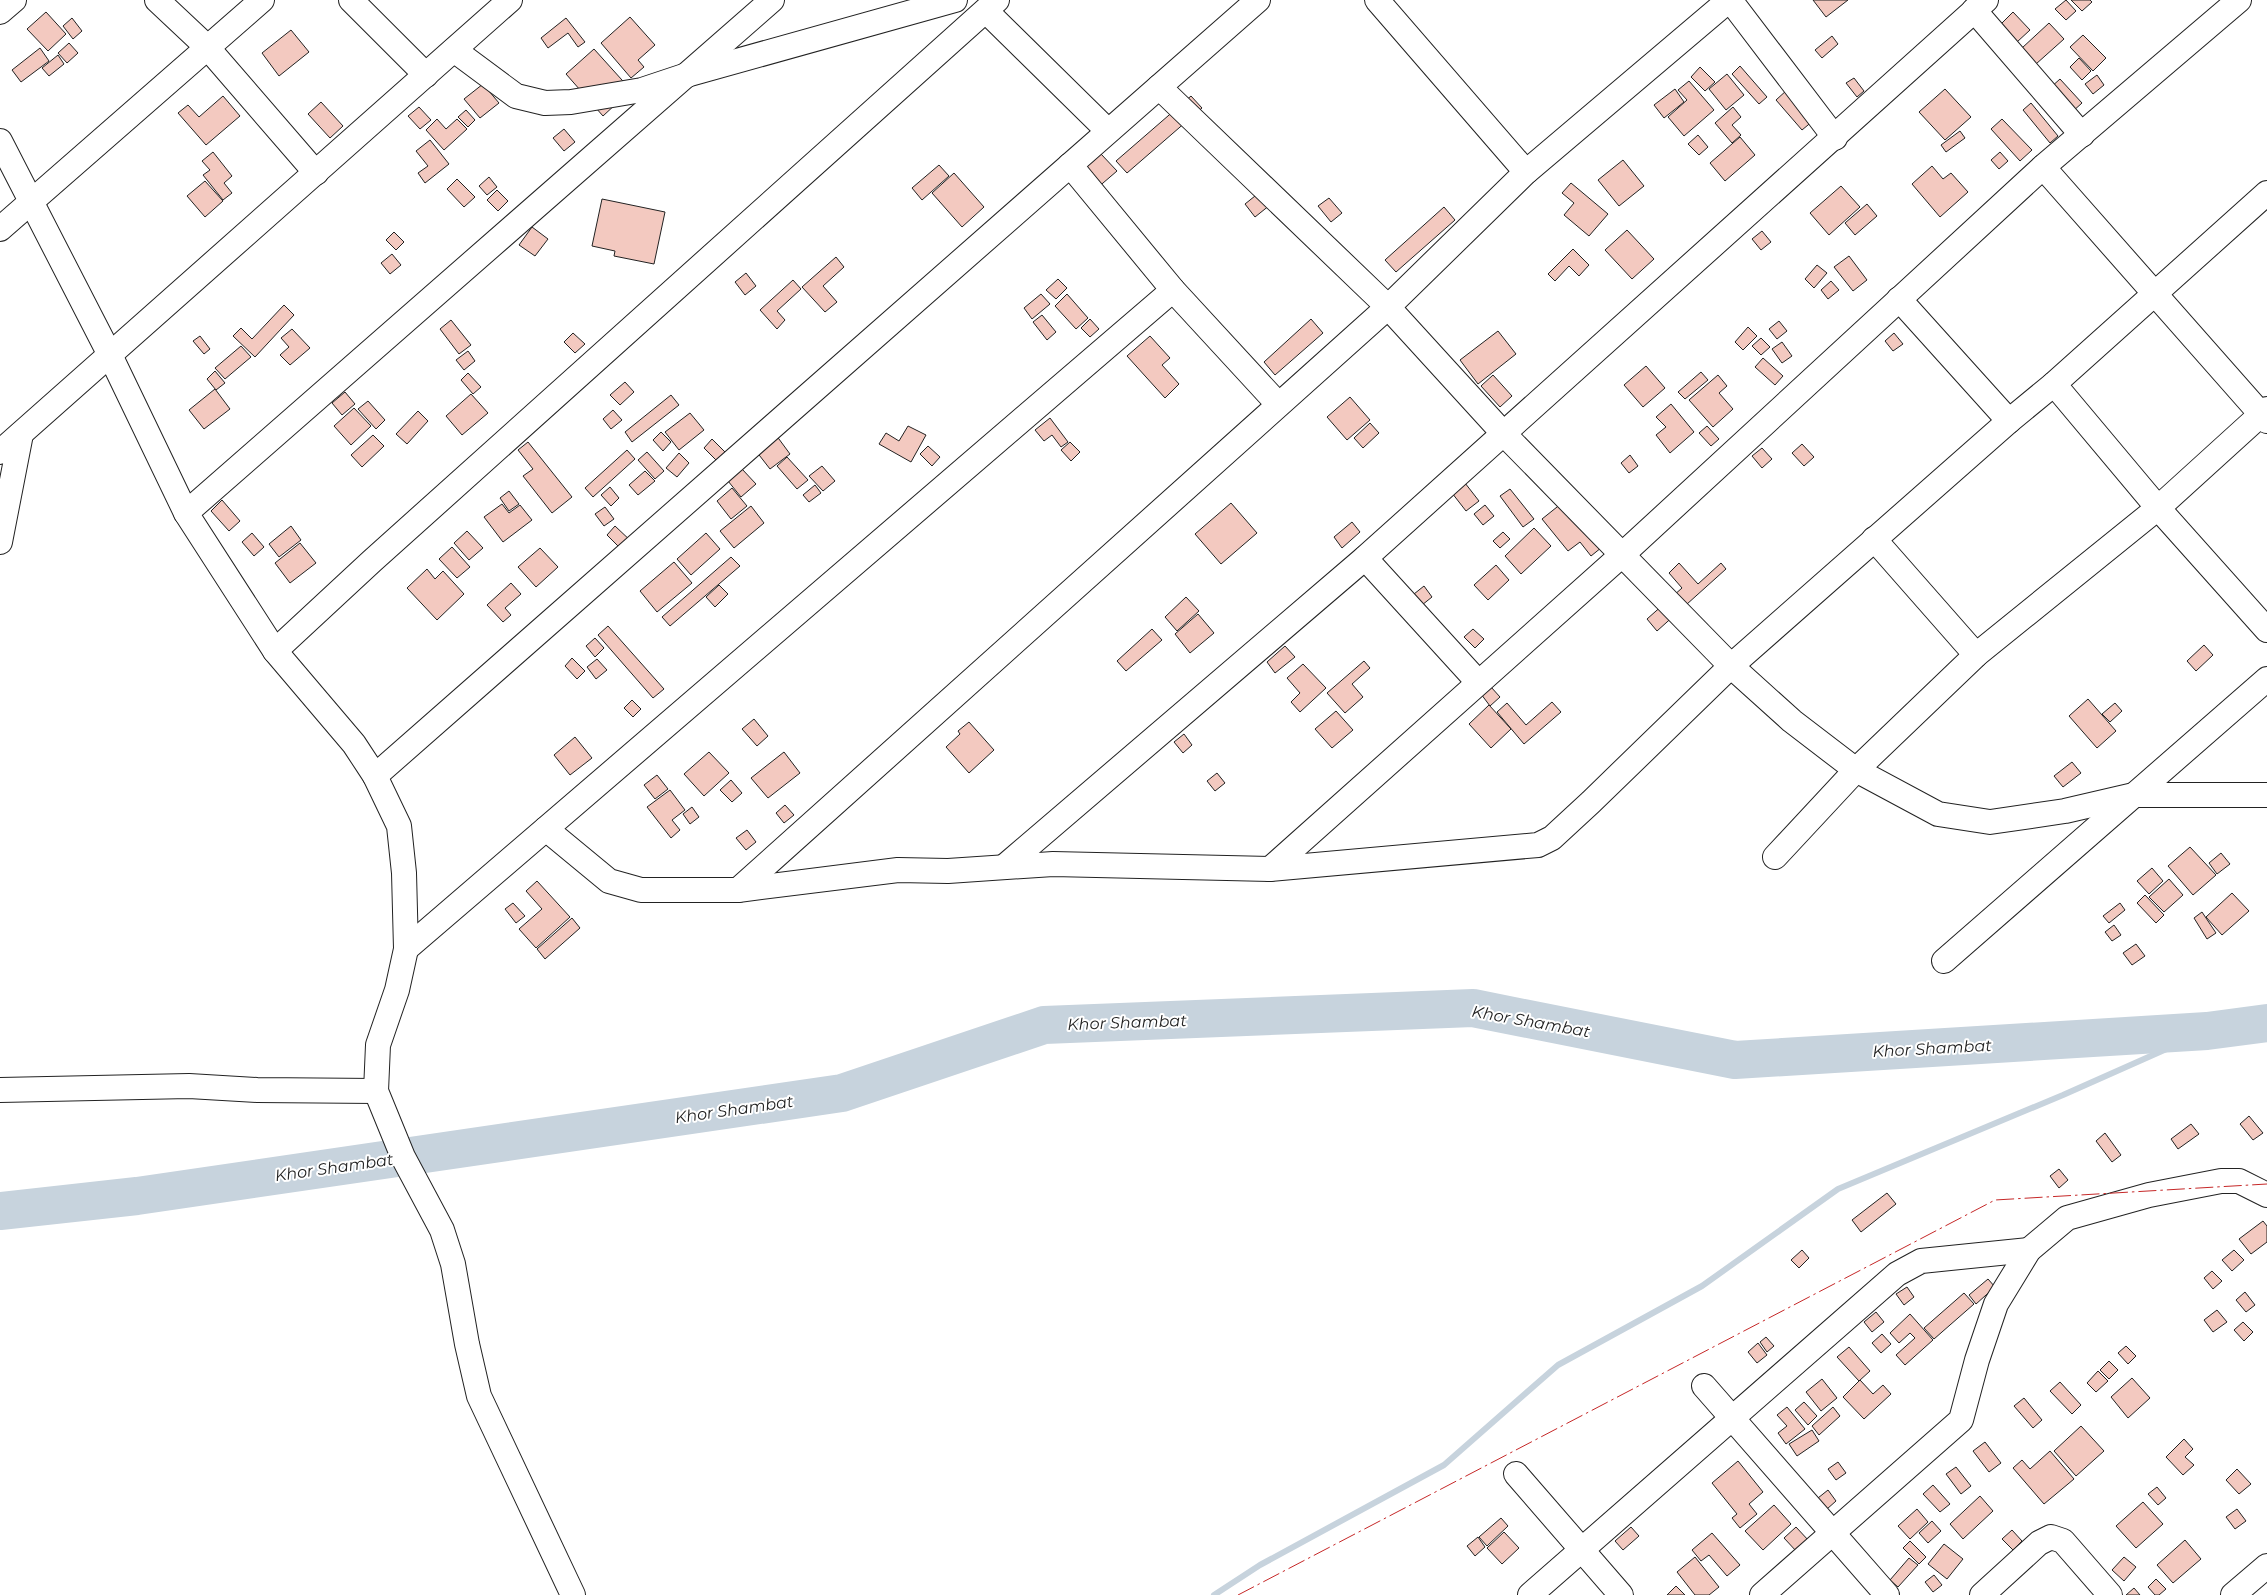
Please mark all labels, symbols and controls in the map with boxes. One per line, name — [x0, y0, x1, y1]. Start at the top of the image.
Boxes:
water label: Khor Shambat — [1470, 1002, 1592, 1041]
water label: Khor Shambat — [1067, 1011, 1188, 1034]
water label: Khor Shambat — [1872, 1036, 1993, 1061]
water label: Khor Shambat — [674, 1092, 795, 1127]
water label: Khor Shambat — [274, 1150, 395, 1185]

